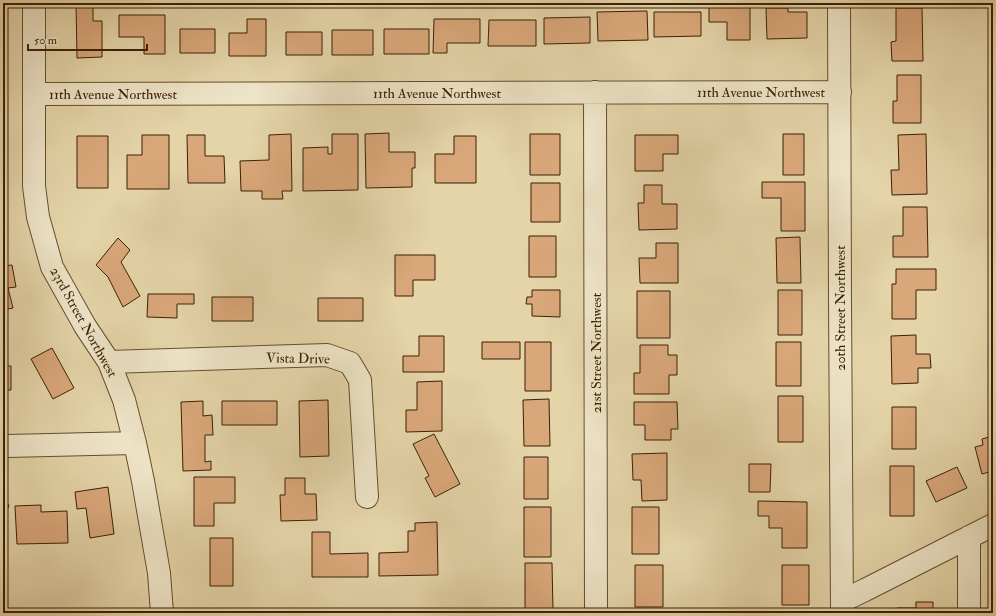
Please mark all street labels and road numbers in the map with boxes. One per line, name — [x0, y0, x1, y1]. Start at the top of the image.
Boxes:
street label: 11th Avenue Northwest — [697, 84, 825, 101]
street label: 11th Avenue Northwest — [373, 85, 501, 102]
street label: 11th Avenue Northwest — [49, 86, 177, 103]
street label: 20th Street Northwest — [832, 245, 849, 371]
street label: 23rd Street Northwest — [46, 264, 121, 381]
street label: 21st Street Northwest — [588, 292, 605, 413]
street label: Vista Drive — [266, 349, 330, 368]

